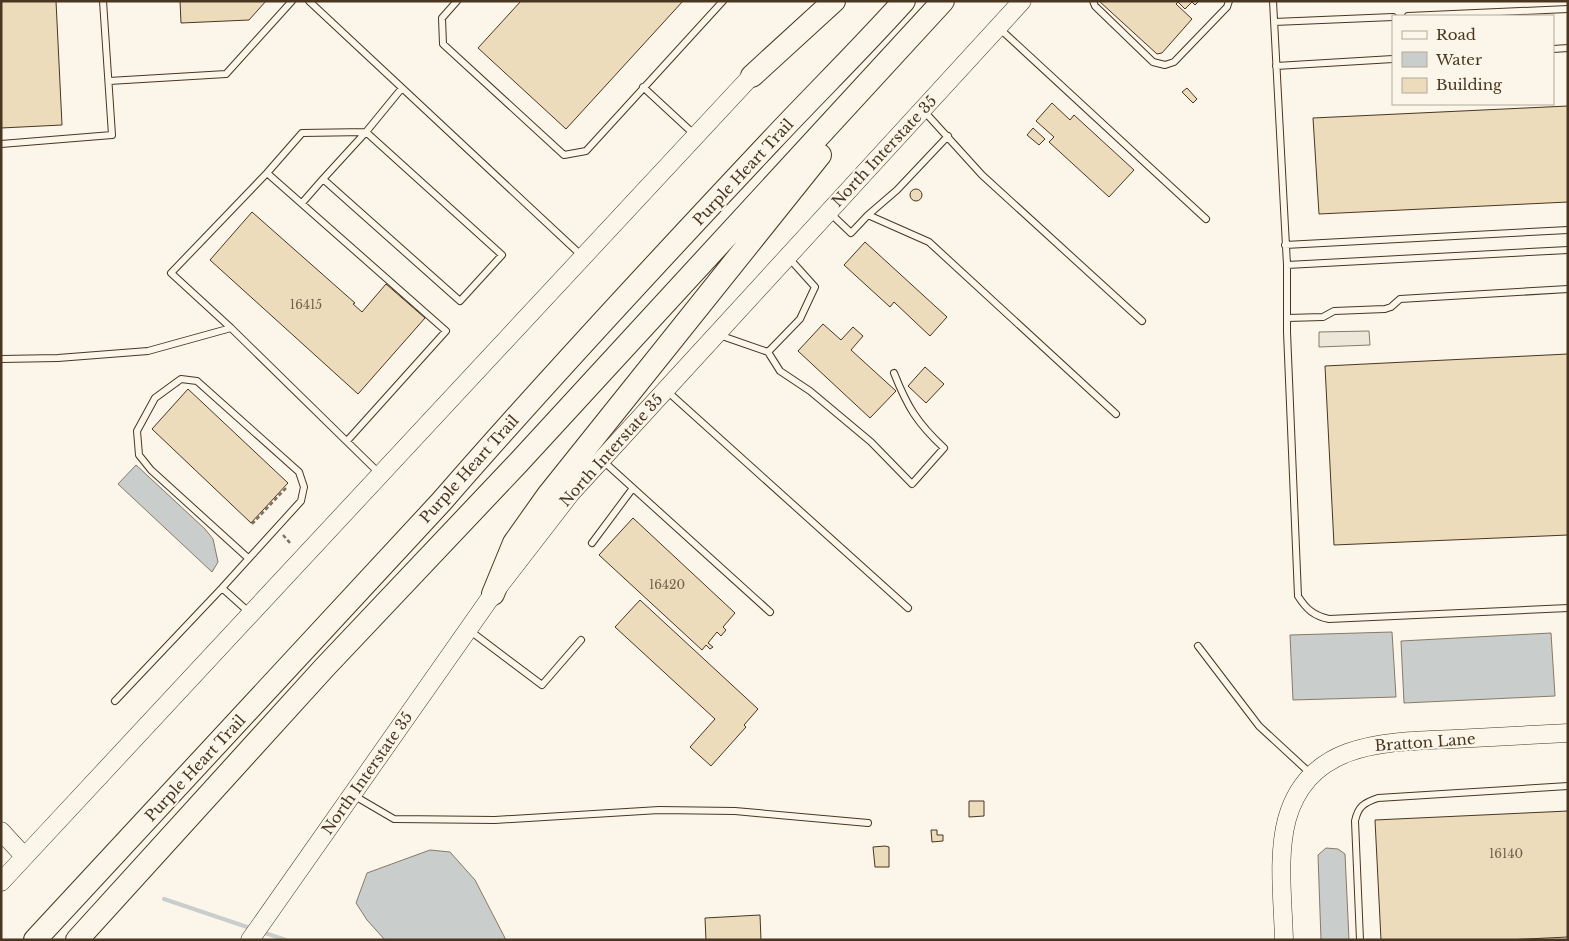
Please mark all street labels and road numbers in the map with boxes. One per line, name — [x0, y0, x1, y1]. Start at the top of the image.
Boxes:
street label: North Interstate 35 — [827, 91, 941, 211]
street label: Purple Heart Trail — [689, 115, 797, 229]
street label: North Interstate 35 — [555, 390, 667, 510]
street label: Purple Heart Trail — [415, 411, 523, 527]
street label: North Interstate 35 — [318, 708, 416, 838]
street label: Purple Heart Trail — [141, 711, 249, 825]
street label: Bratton Lane — [1374, 729, 1476, 755]

